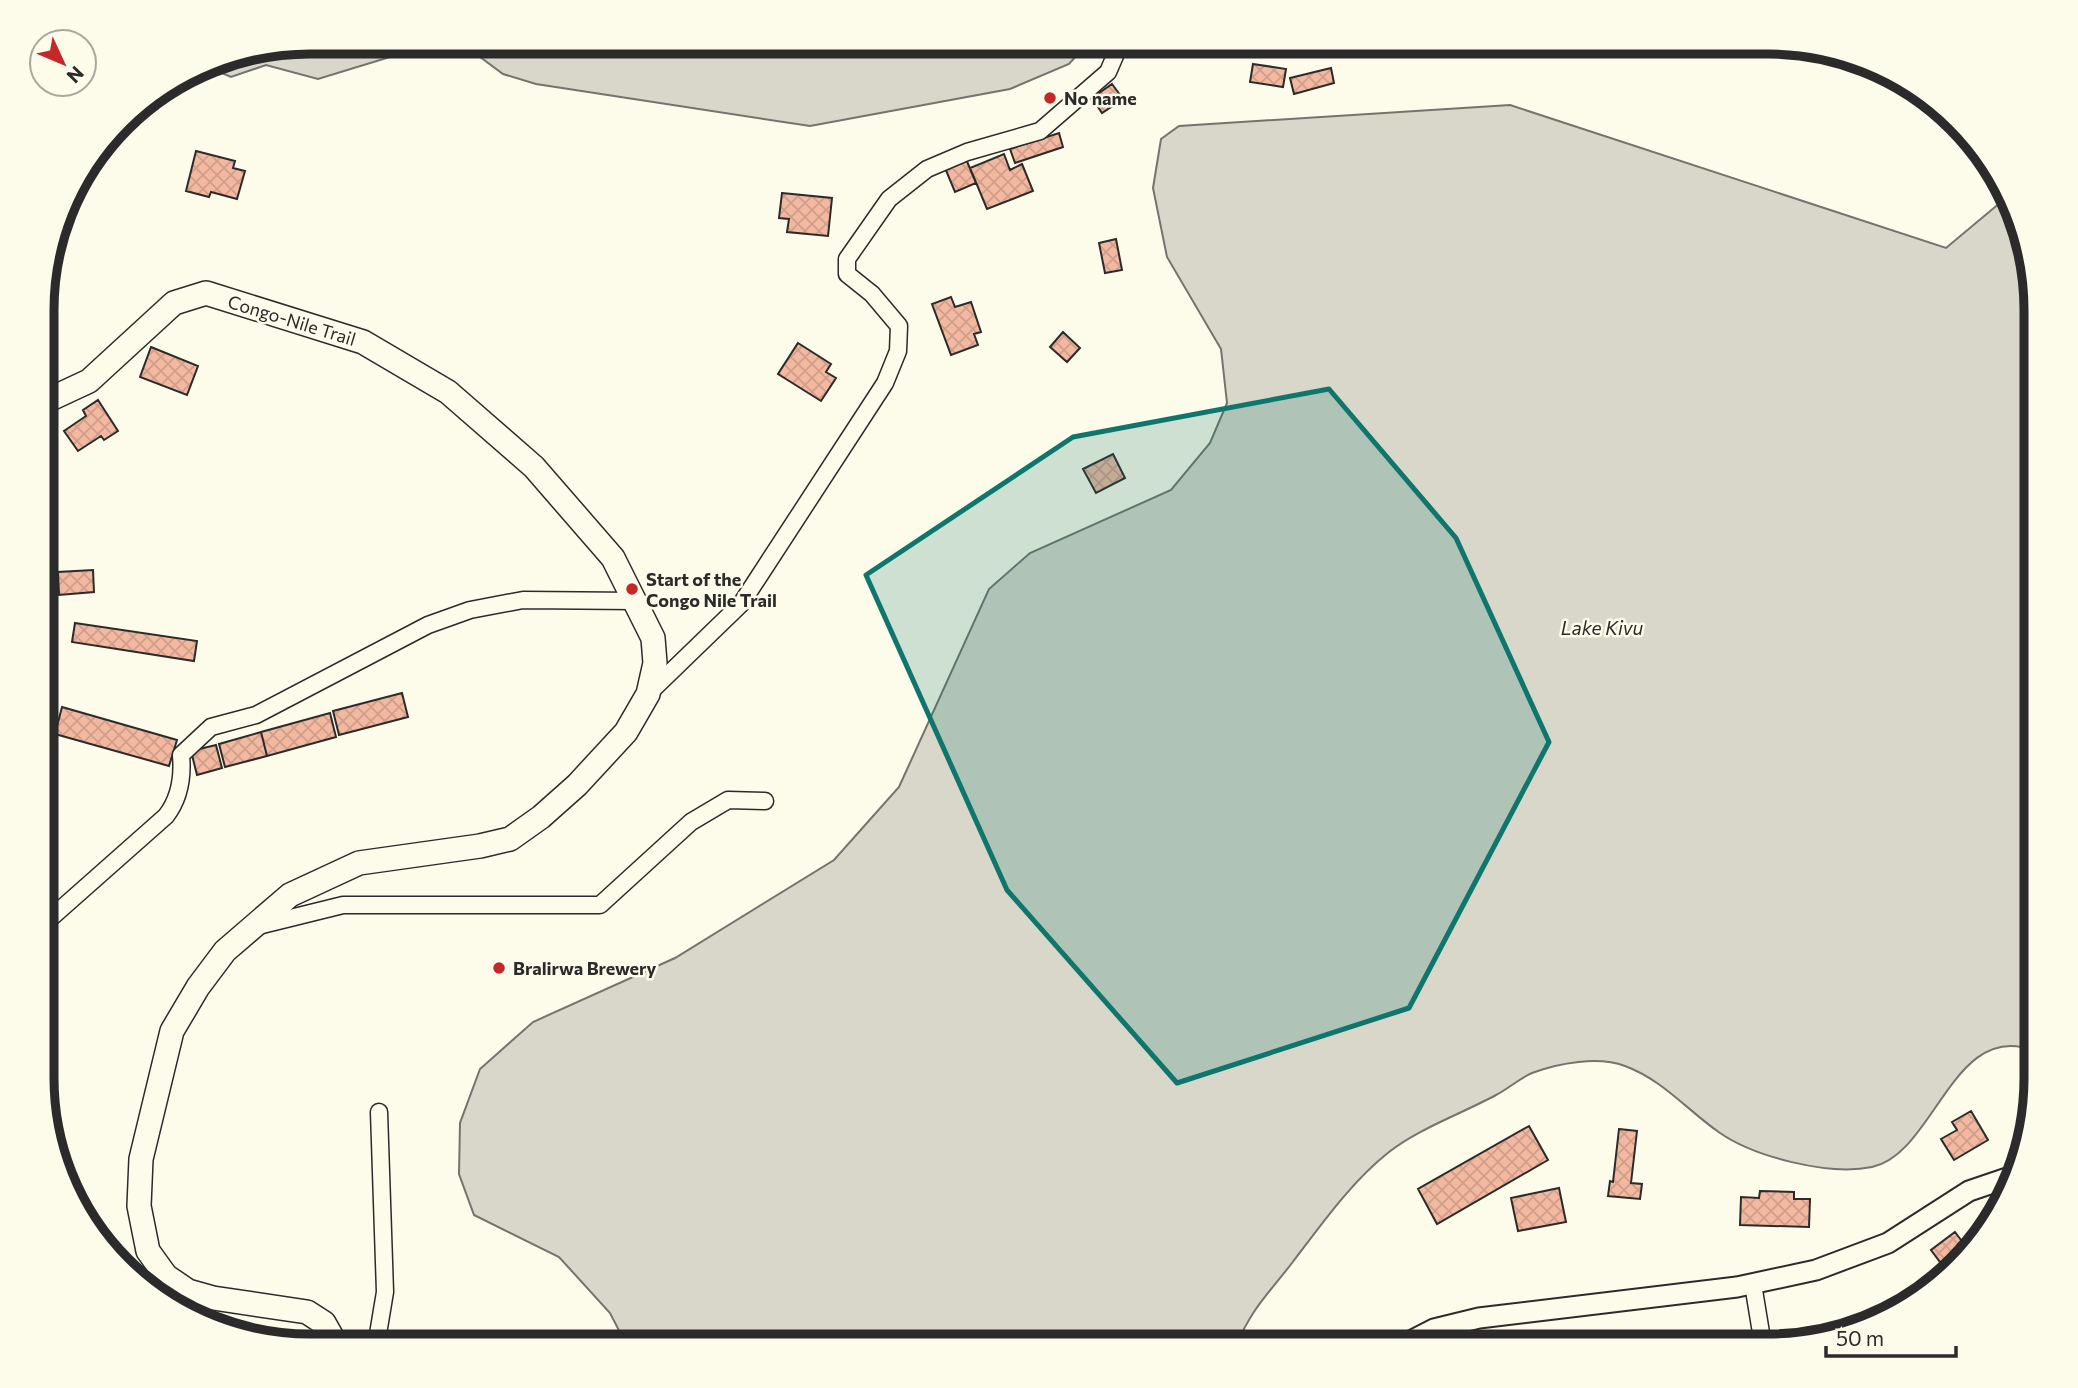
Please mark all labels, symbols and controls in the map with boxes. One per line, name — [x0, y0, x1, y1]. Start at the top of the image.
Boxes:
north arrow — [28, 28, 98, 98]
text: N — [62, 62, 89, 88]
place label: No name — [1064, 87, 1137, 109]
marker: No name — [1042, 90, 1058, 106]
street label: Congo-Nile Trail — [225, 290, 359, 350]
place label: Start of the Congo Nile Trail — [646, 568, 777, 611]
marker: Start of the Congo Nile Trail — [624, 581, 640, 597]
water label: Lake Kivu — [1561, 616, 1644, 639]
place label: Bralirwa Brewery — [513, 957, 656, 979]
marker: Bralirwa Brewery — [491, 960, 507, 976]
scale bar — [1826, 1314, 1955, 1358]
text: 50 m — [1836, 1325, 1884, 1350]

